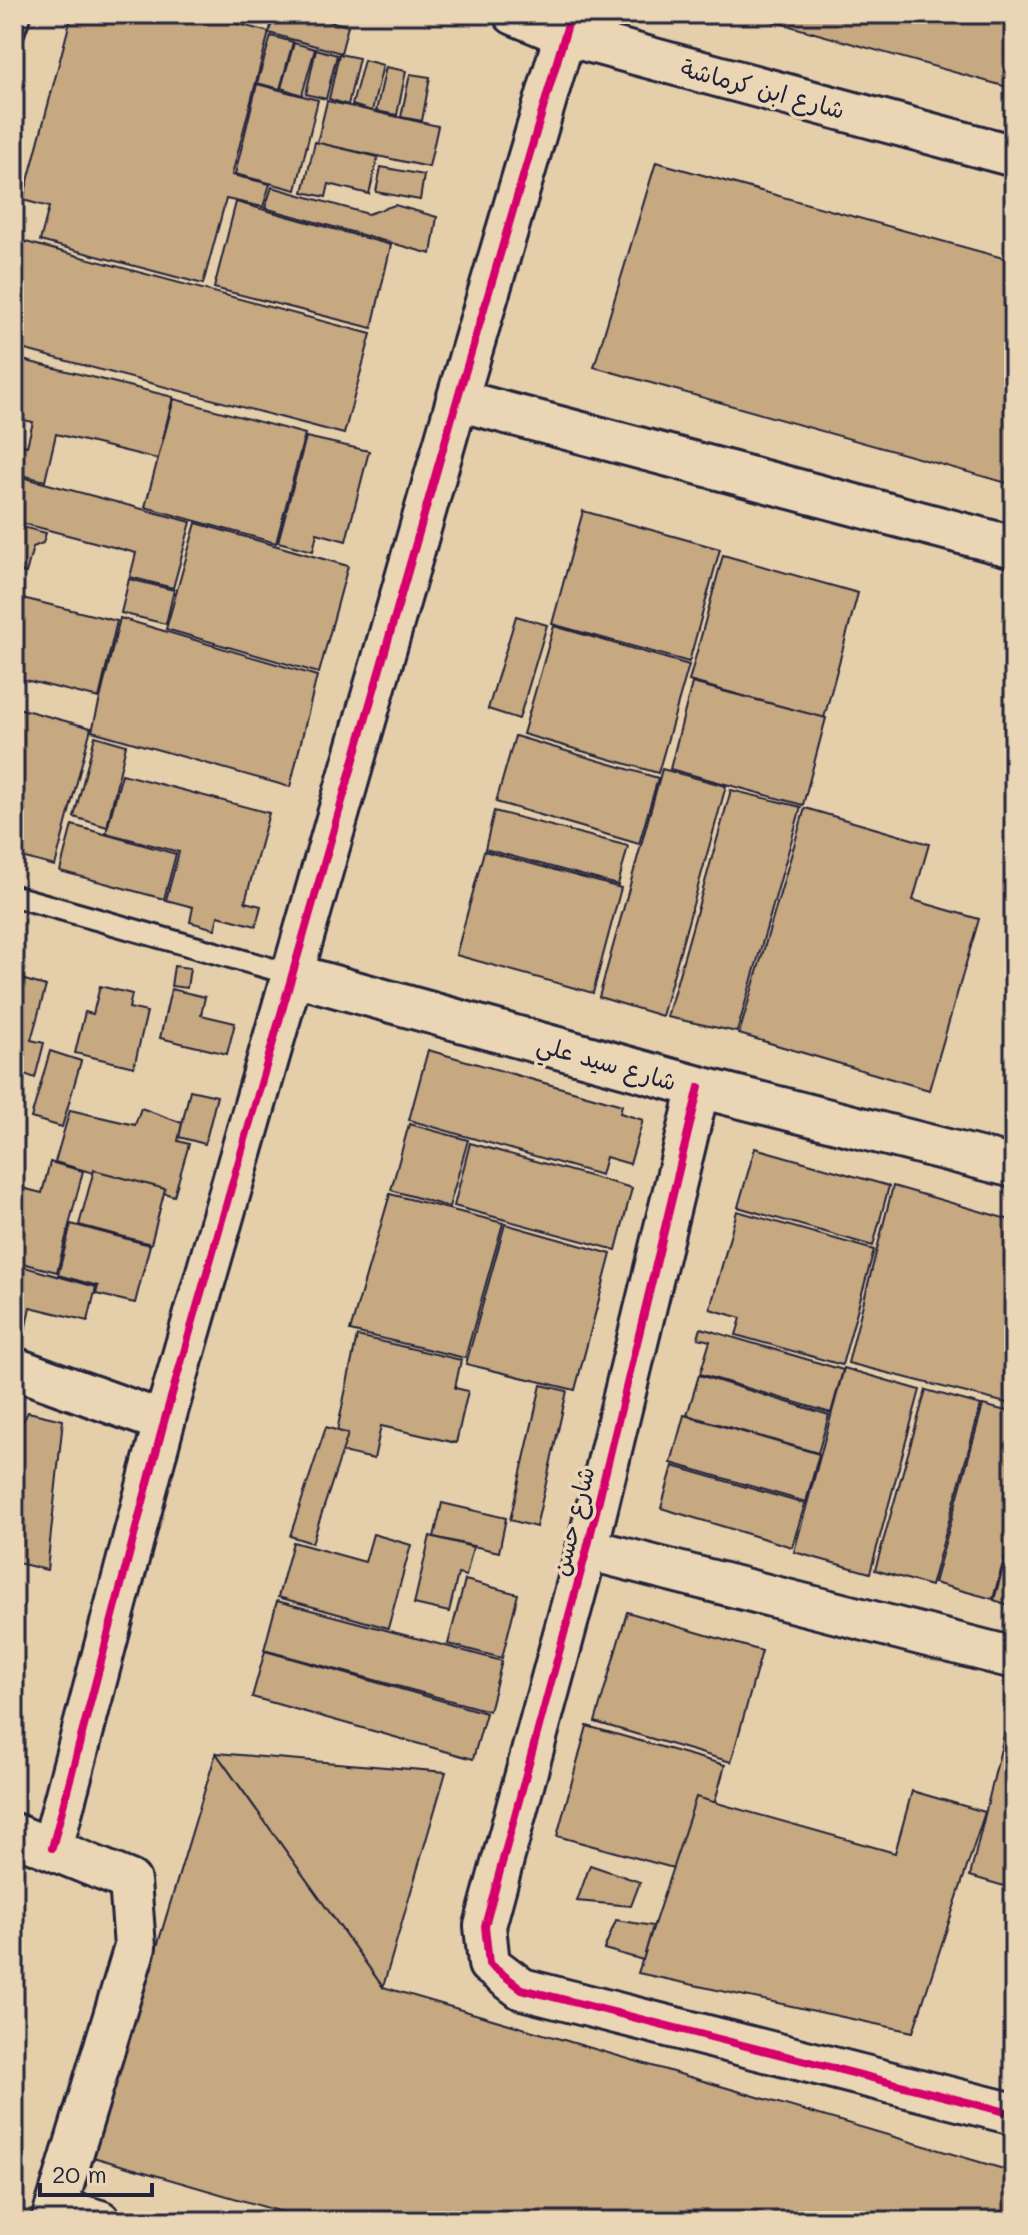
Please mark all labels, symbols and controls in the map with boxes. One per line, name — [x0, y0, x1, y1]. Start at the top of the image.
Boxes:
street label: شارع ابن كرماشة — [677, 51, 848, 128]
street label: شارع سيد علي — [532, 1027, 680, 1103]
street label: شارع حسن — [543, 1463, 603, 1580]
scale bar — [40, 2147, 152, 2197]
text: 20 m — [52, 2158, 107, 2189]

